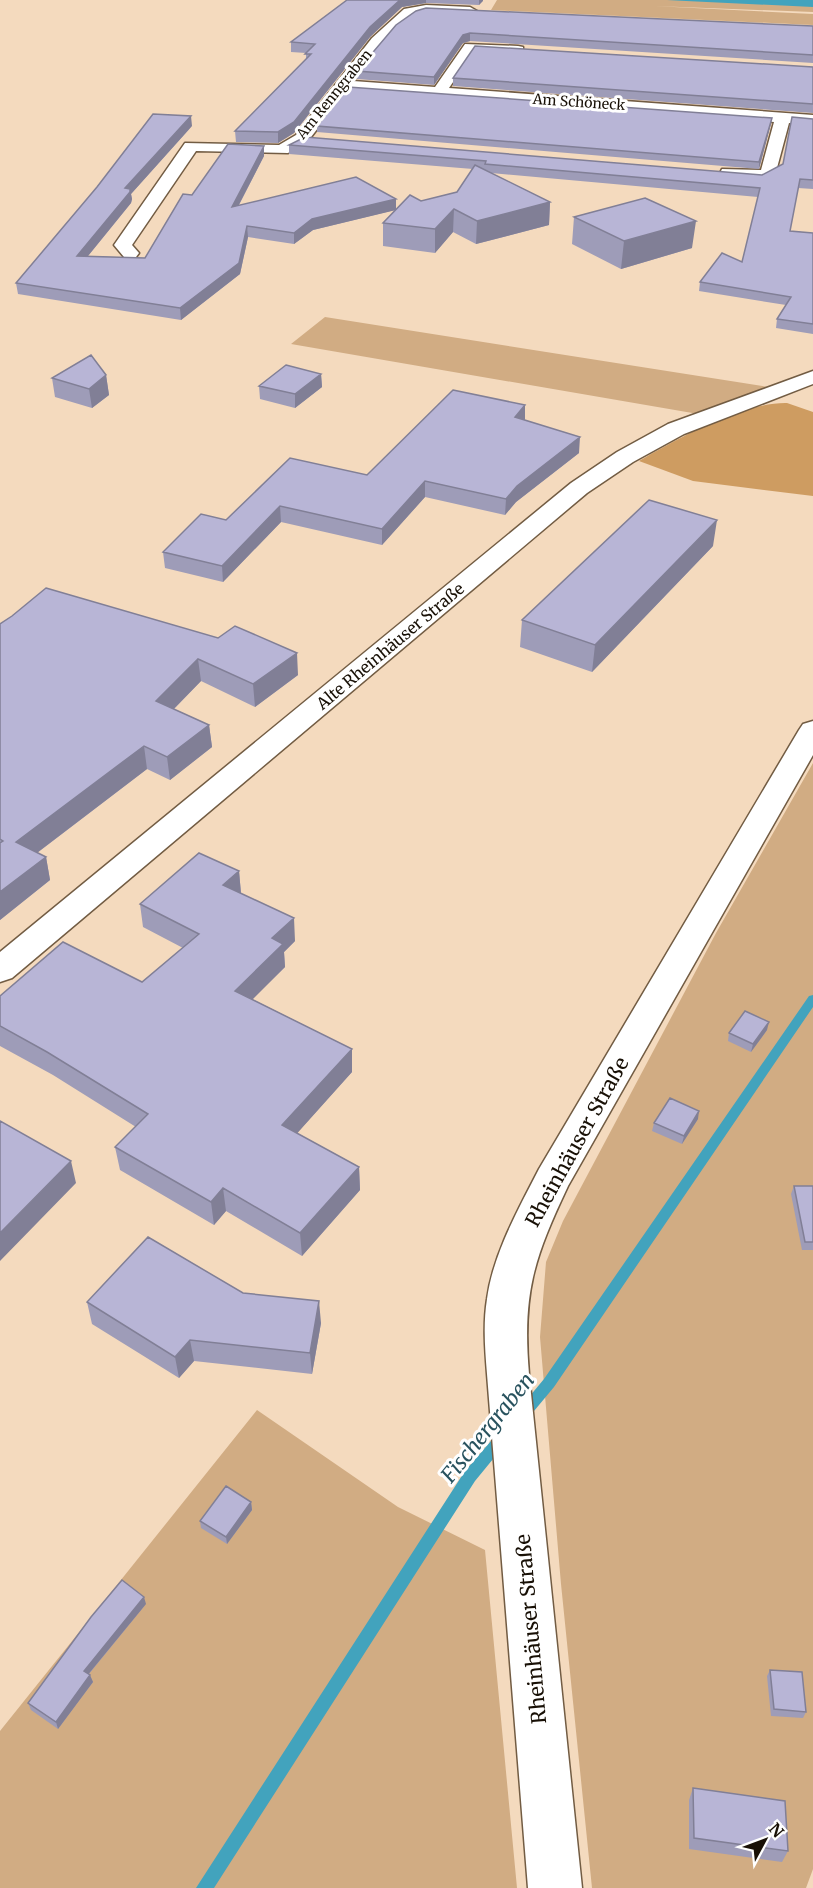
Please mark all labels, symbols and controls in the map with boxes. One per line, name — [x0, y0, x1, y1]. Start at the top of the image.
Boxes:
street label: Am Renngraben — [292, 46, 376, 143]
street label: Am Schöneck — [531, 90, 626, 114]
street label: Alte Rheinhäuser Straße — [311, 578, 468, 714]
street label: Rheinhäuser Straße — [519, 1052, 634, 1231]
water label: Fischergraben — [434, 1367, 540, 1489]
street label: Rheinhäuser Straße — [510, 1533, 551, 1725]
north arrow — [735, 1810, 795, 1870]
text: N — [765, 1819, 788, 1842]

